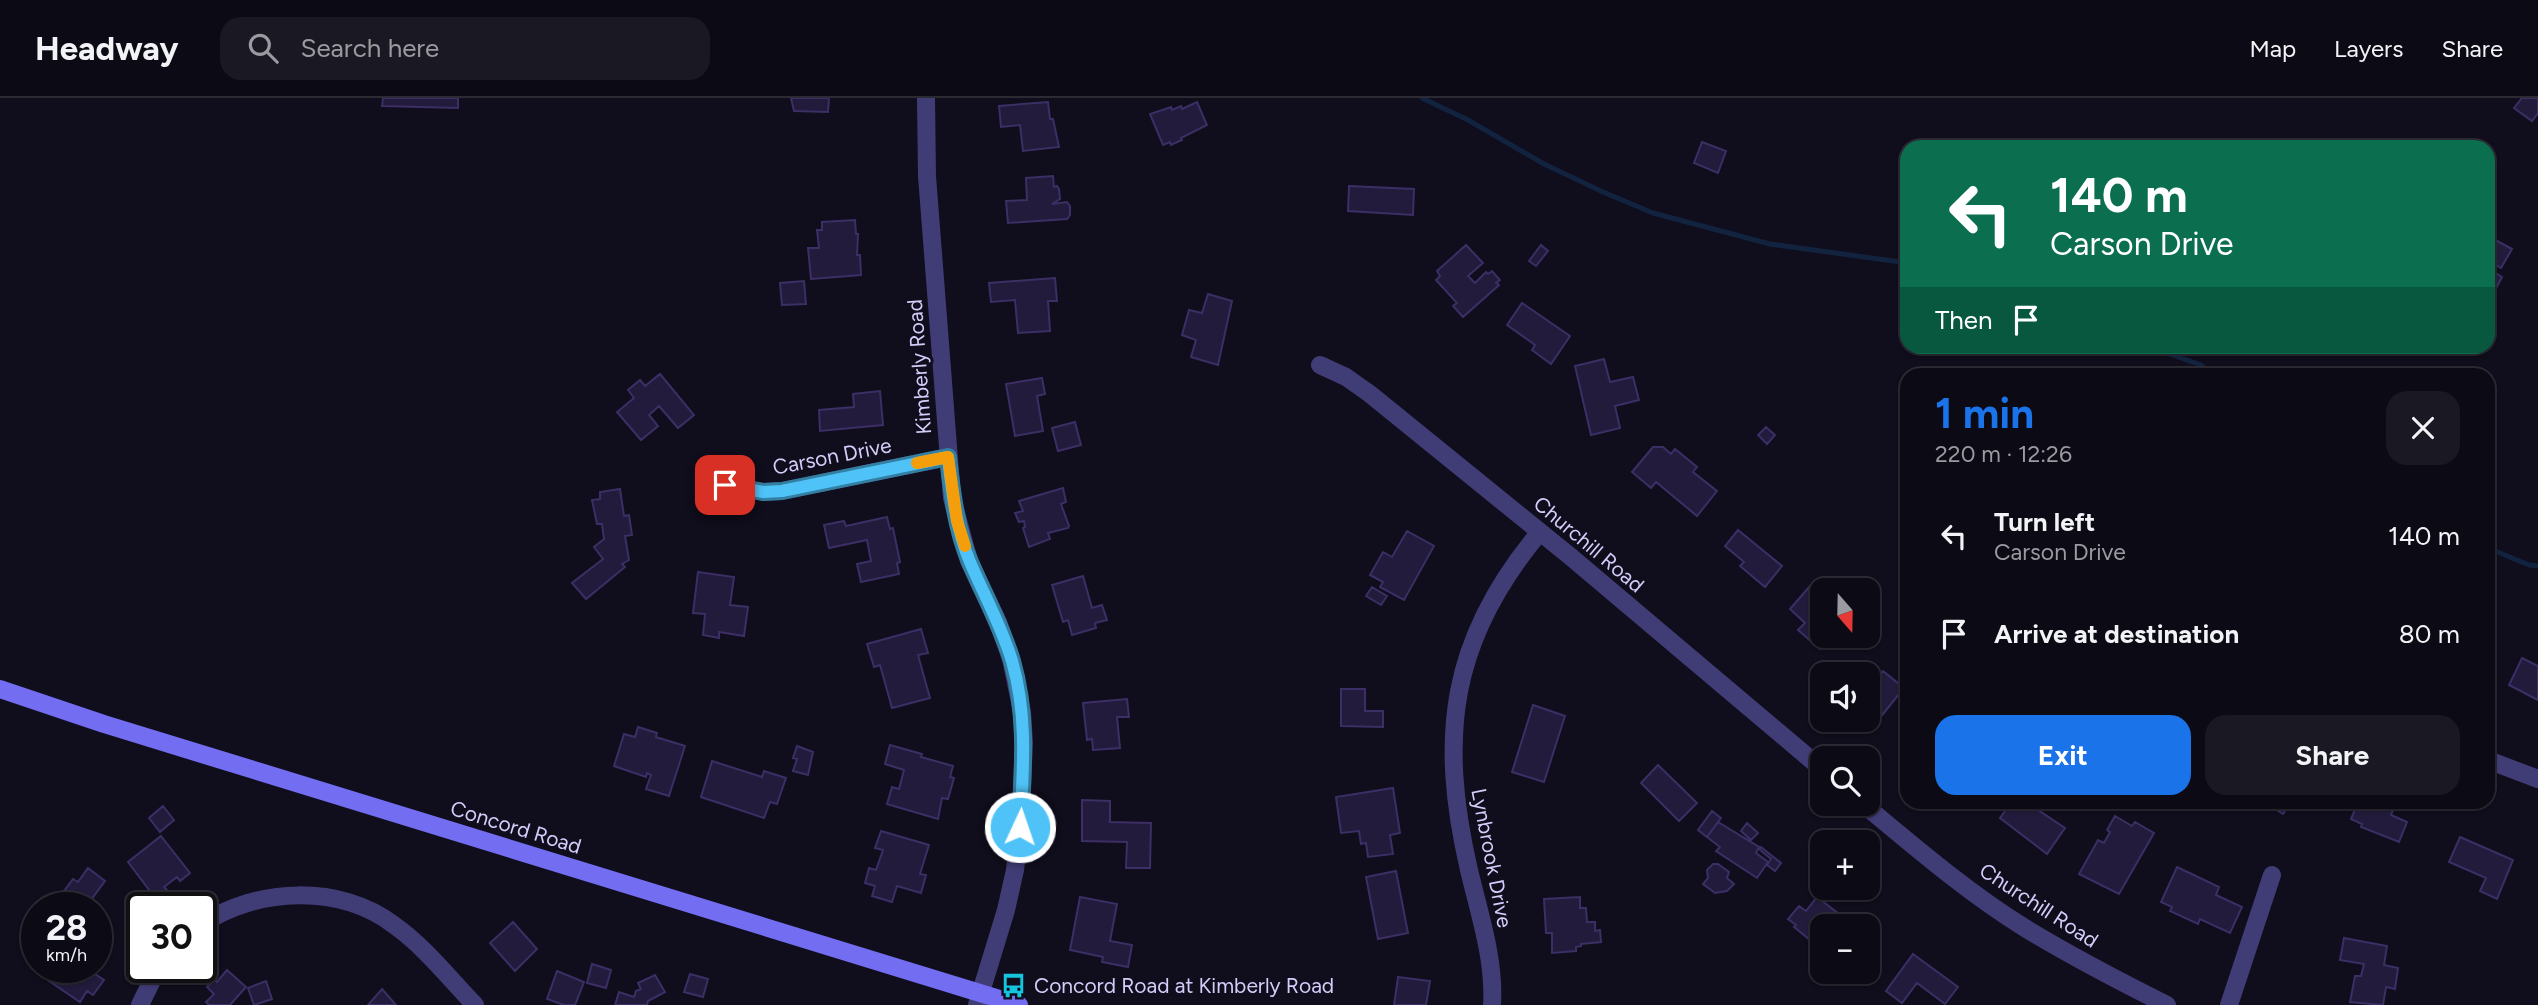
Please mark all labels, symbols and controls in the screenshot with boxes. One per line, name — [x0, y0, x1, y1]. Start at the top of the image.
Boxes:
search box — [220, 17, 710, 80]
text: Headway — [35, 29, 178, 68]
icon: search — [244, 29, 282, 67]
text: Search here — [300, 32, 439, 64]
text: Map — [2249, 34, 2296, 63]
text: Layers — [2334, 34, 2403, 63]
text: Share — [2441, 34, 2503, 63]
text: 140 m — [2050, 165, 2188, 224]
icon: left — [1935, 168, 2026, 259]
text: Carson Drive — [2050, 225, 2233, 263]
street label: Kimberly Road — [902, 298, 936, 436]
icon: arrive — [2007, 301, 2045, 339]
text: Then — [1935, 304, 1993, 336]
text: 1 min — [1935, 388, 2034, 439]
button: close — [2386, 391, 2460, 465]
street label: Carson Drive — [771, 432, 893, 480]
text: 220 m · 12:26 — [1935, 440, 2072, 468]
pin — [695, 455, 755, 515]
icon: arrive — [706, 466, 744, 504]
street label: Churchill Road — [1529, 491, 1649, 597]
text: Turn left — [1994, 506, 2095, 538]
icon: left — [1935, 517, 1973, 555]
text: 140 m — [2388, 520, 2460, 552]
text: Carson Drive — [1994, 538, 2126, 566]
north arrow — [1810, 578, 1880, 648]
map controls — [1810, 578, 1880, 984]
icon: arrive — [1935, 615, 1973, 653]
text: Arrive at destination — [1994, 618, 2239, 650]
text: 80 m — [2399, 618, 2460, 650]
button: sound — [1810, 662, 1880, 732]
button: Exit — [1935, 715, 2191, 795]
button: Share — [2205, 715, 2460, 795]
button: search — [1810, 746, 1880, 816]
street label: Lynbrook Drive — [1466, 786, 1518, 930]
position arrow — [983, 790, 1057, 864]
street label: Concord Road — [448, 795, 584, 859]
button: + — [1810, 830, 1880, 900]
street label: Churchill Road — [1975, 857, 2103, 953]
speed limit sign: 30 — [126, 892, 217, 983]
text: 28 — [46, 907, 87, 949]
button: − — [1810, 914, 1880, 984]
text: km/h — [46, 944, 87, 966]
bus stop icon: Concord Road at Kimberly Road — [1000, 971, 1028, 999]
place label: Concord Road at Kimberly Road — [1034, 973, 1334, 998]

